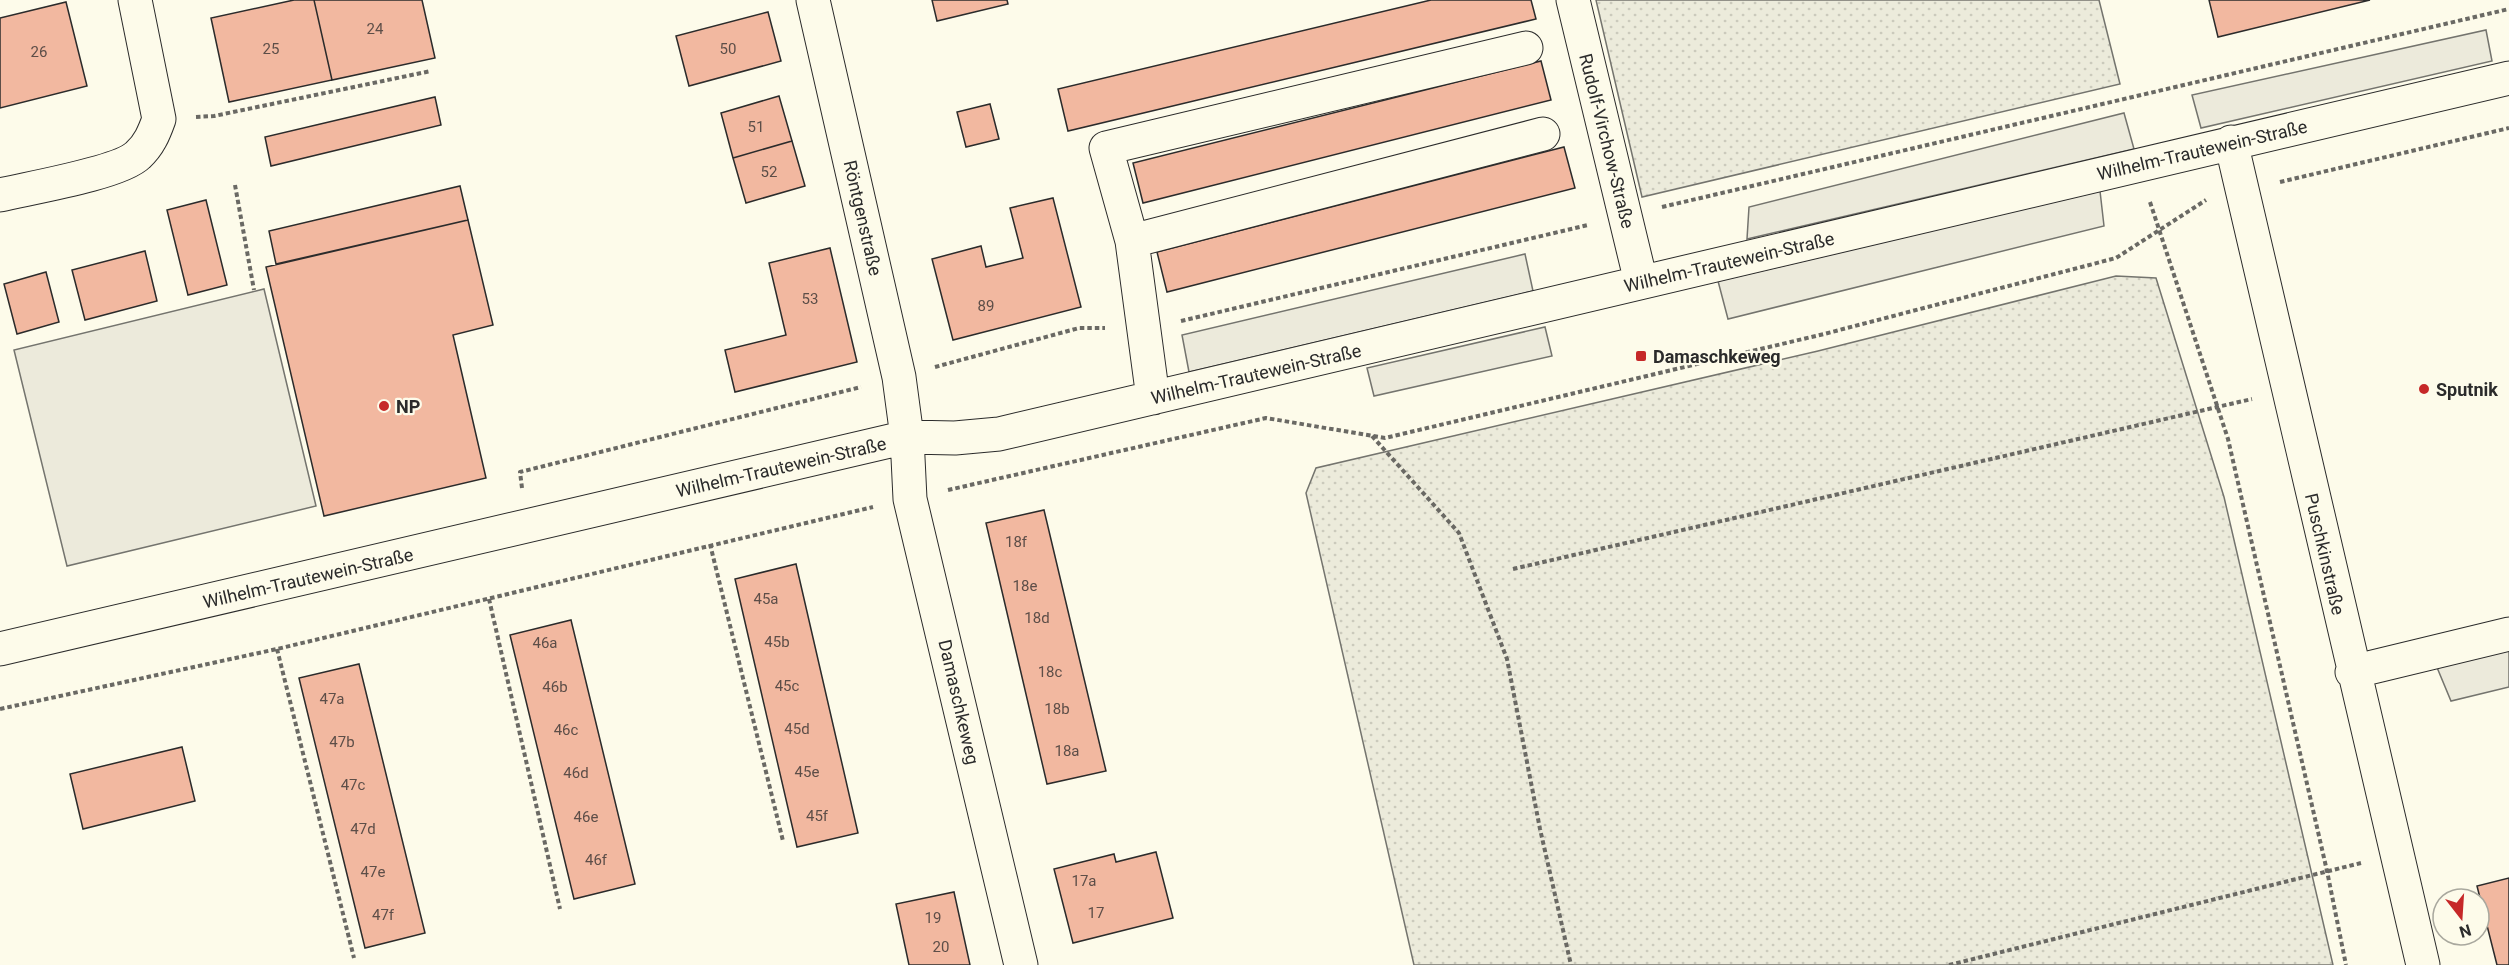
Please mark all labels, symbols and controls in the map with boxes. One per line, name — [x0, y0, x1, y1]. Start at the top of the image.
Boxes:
house number: 24 — [367, 20, 384, 38]
house number: 25 — [263, 40, 279, 58]
house number: 50 — [720, 40, 736, 58]
house number: 26 — [31, 43, 47, 61]
street label: Rudolf-Virchow-Straße — [1575, 51, 1639, 231]
street label: Wilhelm-Trautewein-Straße — [2095, 116, 2309, 184]
house number: 51 — [748, 118, 764, 136]
street label: Röntgenstraße — [840, 158, 886, 278]
house number: 52 — [761, 163, 777, 181]
street label: Wilhelm-Trautewein-Straße — [1622, 228, 1836, 296]
house number: 53 — [802, 290, 818, 308]
house number: 89 — [978, 297, 994, 315]
street label: Wilhelm-Trautewein-Straße — [1149, 340, 1363, 408]
place label: Damaschkeweg — [1653, 346, 1781, 367]
marker: Damaschkeweg — [1634, 349, 1648, 363]
place label: Sputnik — [2436, 379, 2498, 400]
marker: Sputnik — [2417, 382, 2431, 396]
place label: NP — [396, 396, 420, 417]
marker: NP — [377, 399, 391, 413]
street label: Wilhelm-Trautewein-Straße — [674, 433, 888, 501]
street label: Puschkinstraße — [2301, 491, 2349, 617]
house number: 18f — [1005, 533, 1028, 551]
street label: Wilhelm-Trautewein-Straße — [201, 544, 415, 612]
house number: 18e — [1013, 577, 1037, 595]
house number: 45a — [753, 590, 779, 608]
house number: 18d — [1024, 609, 1050, 627]
house number: 45b — [764, 633, 790, 651]
house number: 46a — [532, 634, 558, 652]
street label: Damaschkeweg — [934, 638, 984, 766]
house number: 18c — [1038, 663, 1063, 681]
house number: 45c — [775, 677, 800, 695]
house number: 46b — [542, 678, 568, 696]
house number: 47a — [319, 690, 345, 708]
house number: 18b — [1044, 700, 1070, 718]
house number: 45d — [784, 720, 810, 738]
house number: 46c — [554, 721, 579, 739]
house number: 47b — [329, 733, 355, 751]
house number: 18a — [1054, 742, 1080, 760]
house number: 45e — [795, 763, 819, 781]
house number: 46d — [563, 764, 589, 782]
house number: 47c — [341, 776, 366, 794]
house number: 45f — [806, 807, 829, 825]
house number: 46e — [574, 808, 598, 826]
house number: 47d — [350, 820, 376, 838]
house number: 46f — [585, 851, 608, 869]
house number: 47e — [361, 863, 385, 881]
house number: 17a — [1071, 872, 1097, 890]
north arrow — [2431, 887, 2491, 947]
house number: 17 — [1088, 904, 1104, 922]
house number: 47f — [372, 906, 395, 924]
house number: 19 — [925, 909, 941, 927]
text: N — [2457, 920, 2473, 942]
house number: 20 — [933, 938, 949, 956]

